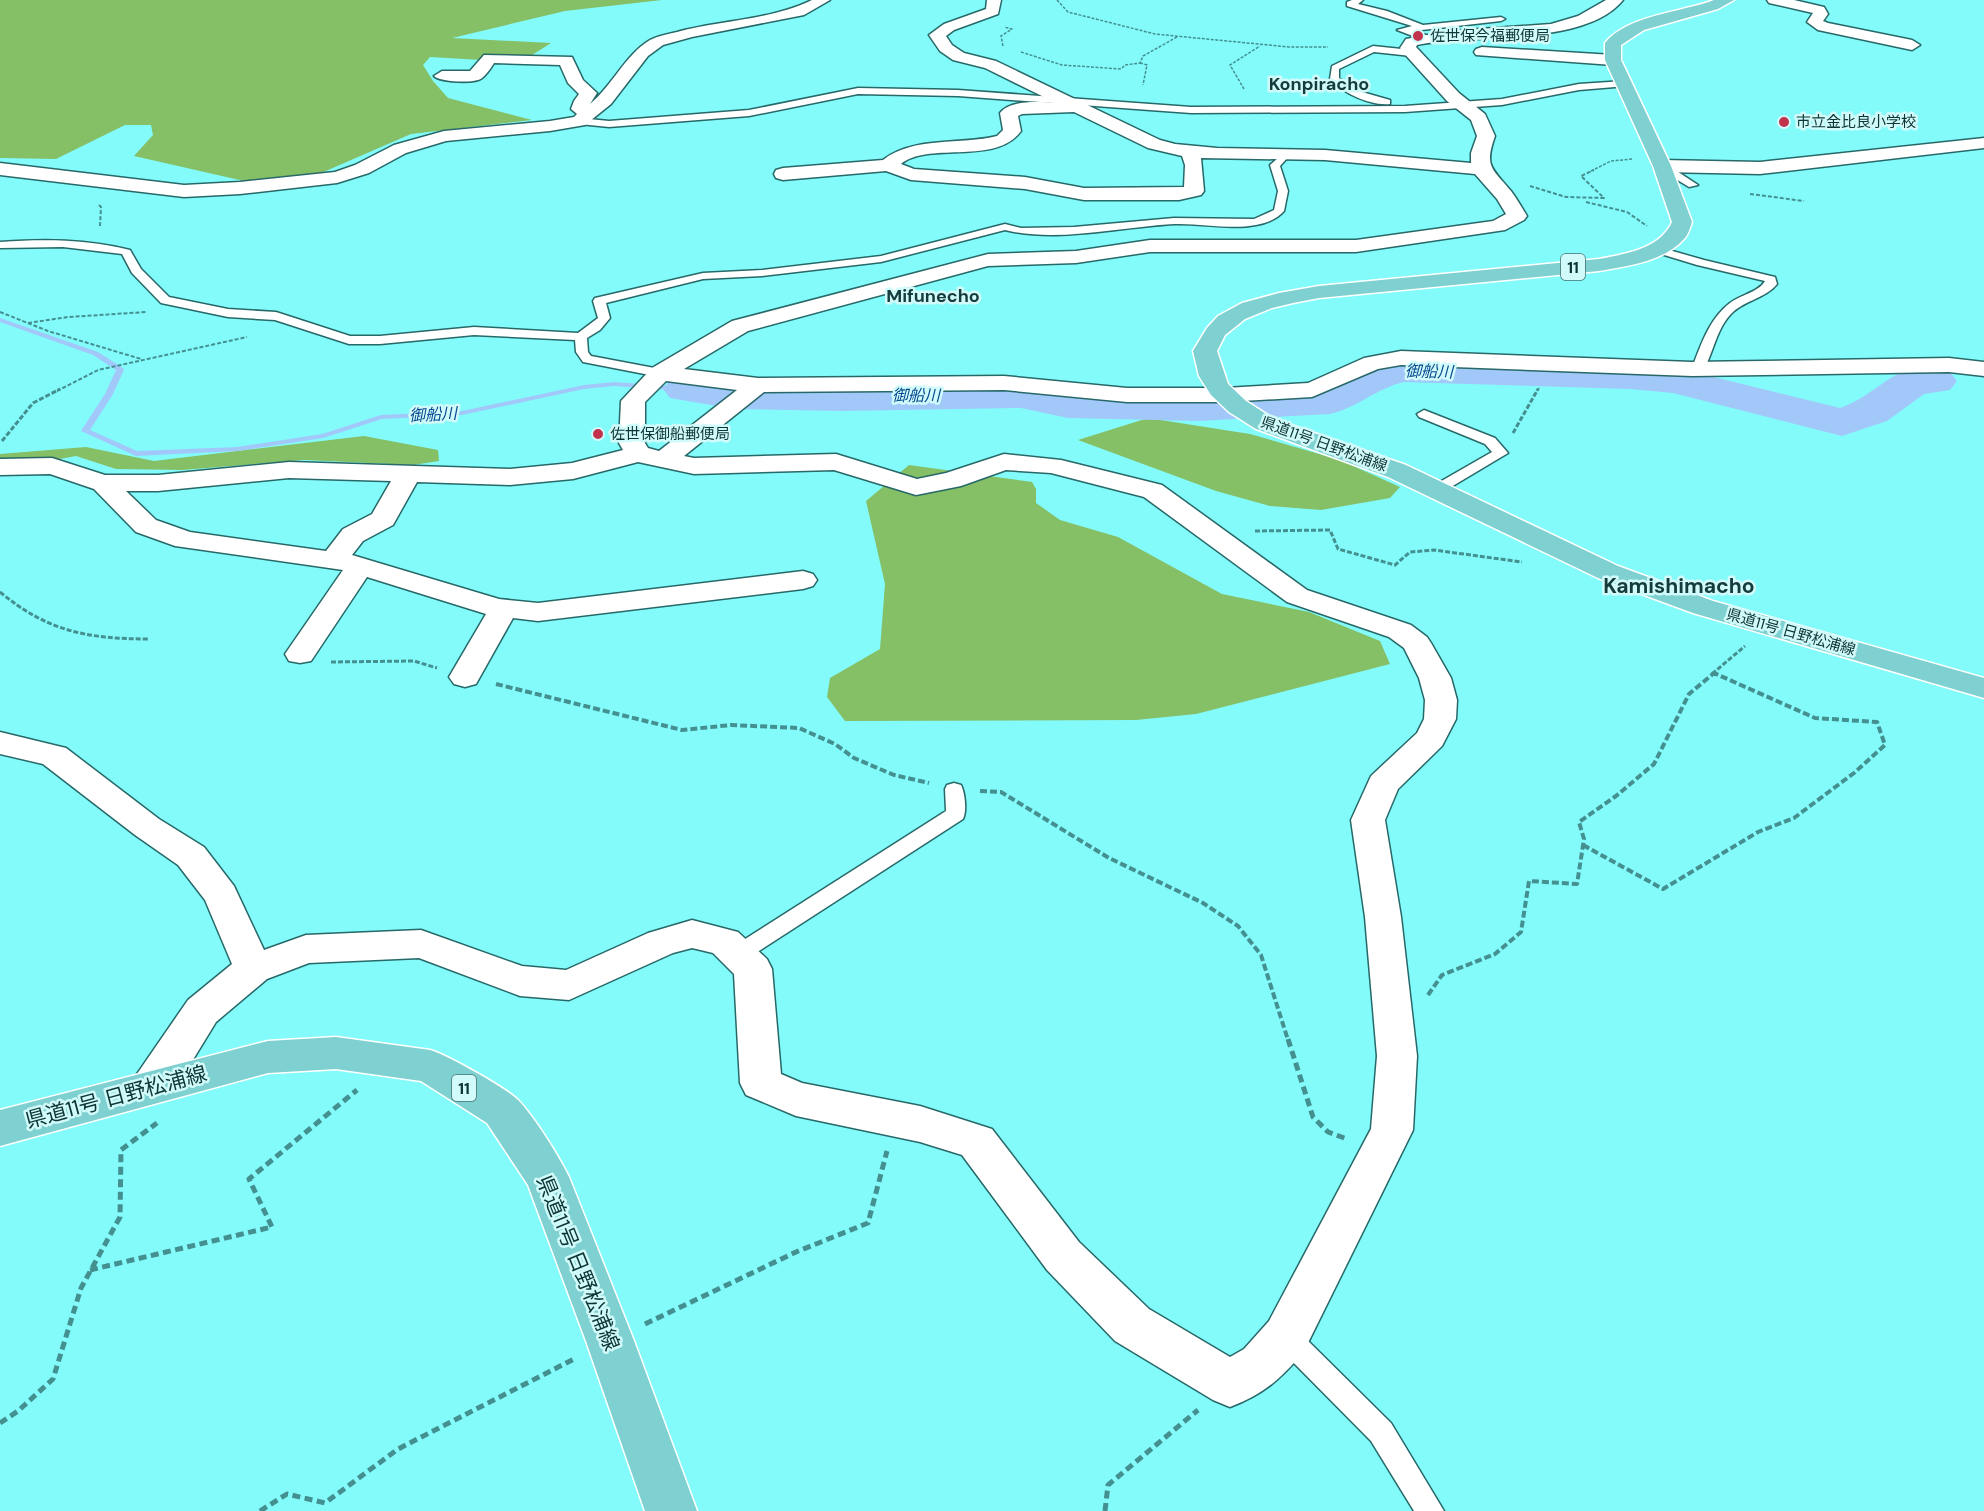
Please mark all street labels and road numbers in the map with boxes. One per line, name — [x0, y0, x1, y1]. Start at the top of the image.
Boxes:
road number: 11 — [1561, 254, 1585, 280]
street label: 県道11号 日野松浦線 — [1258, 412, 1390, 476]
street label: 県道11号 日野松浦線 — [1724, 604, 1858, 660]
street label: 県道11号 日野松浦線 — [22, 1059, 210, 1135]
road number: 11 — [452, 1075, 476, 1101]
street label: 県道11号 日野松浦線 — [530, 1171, 626, 1355]

